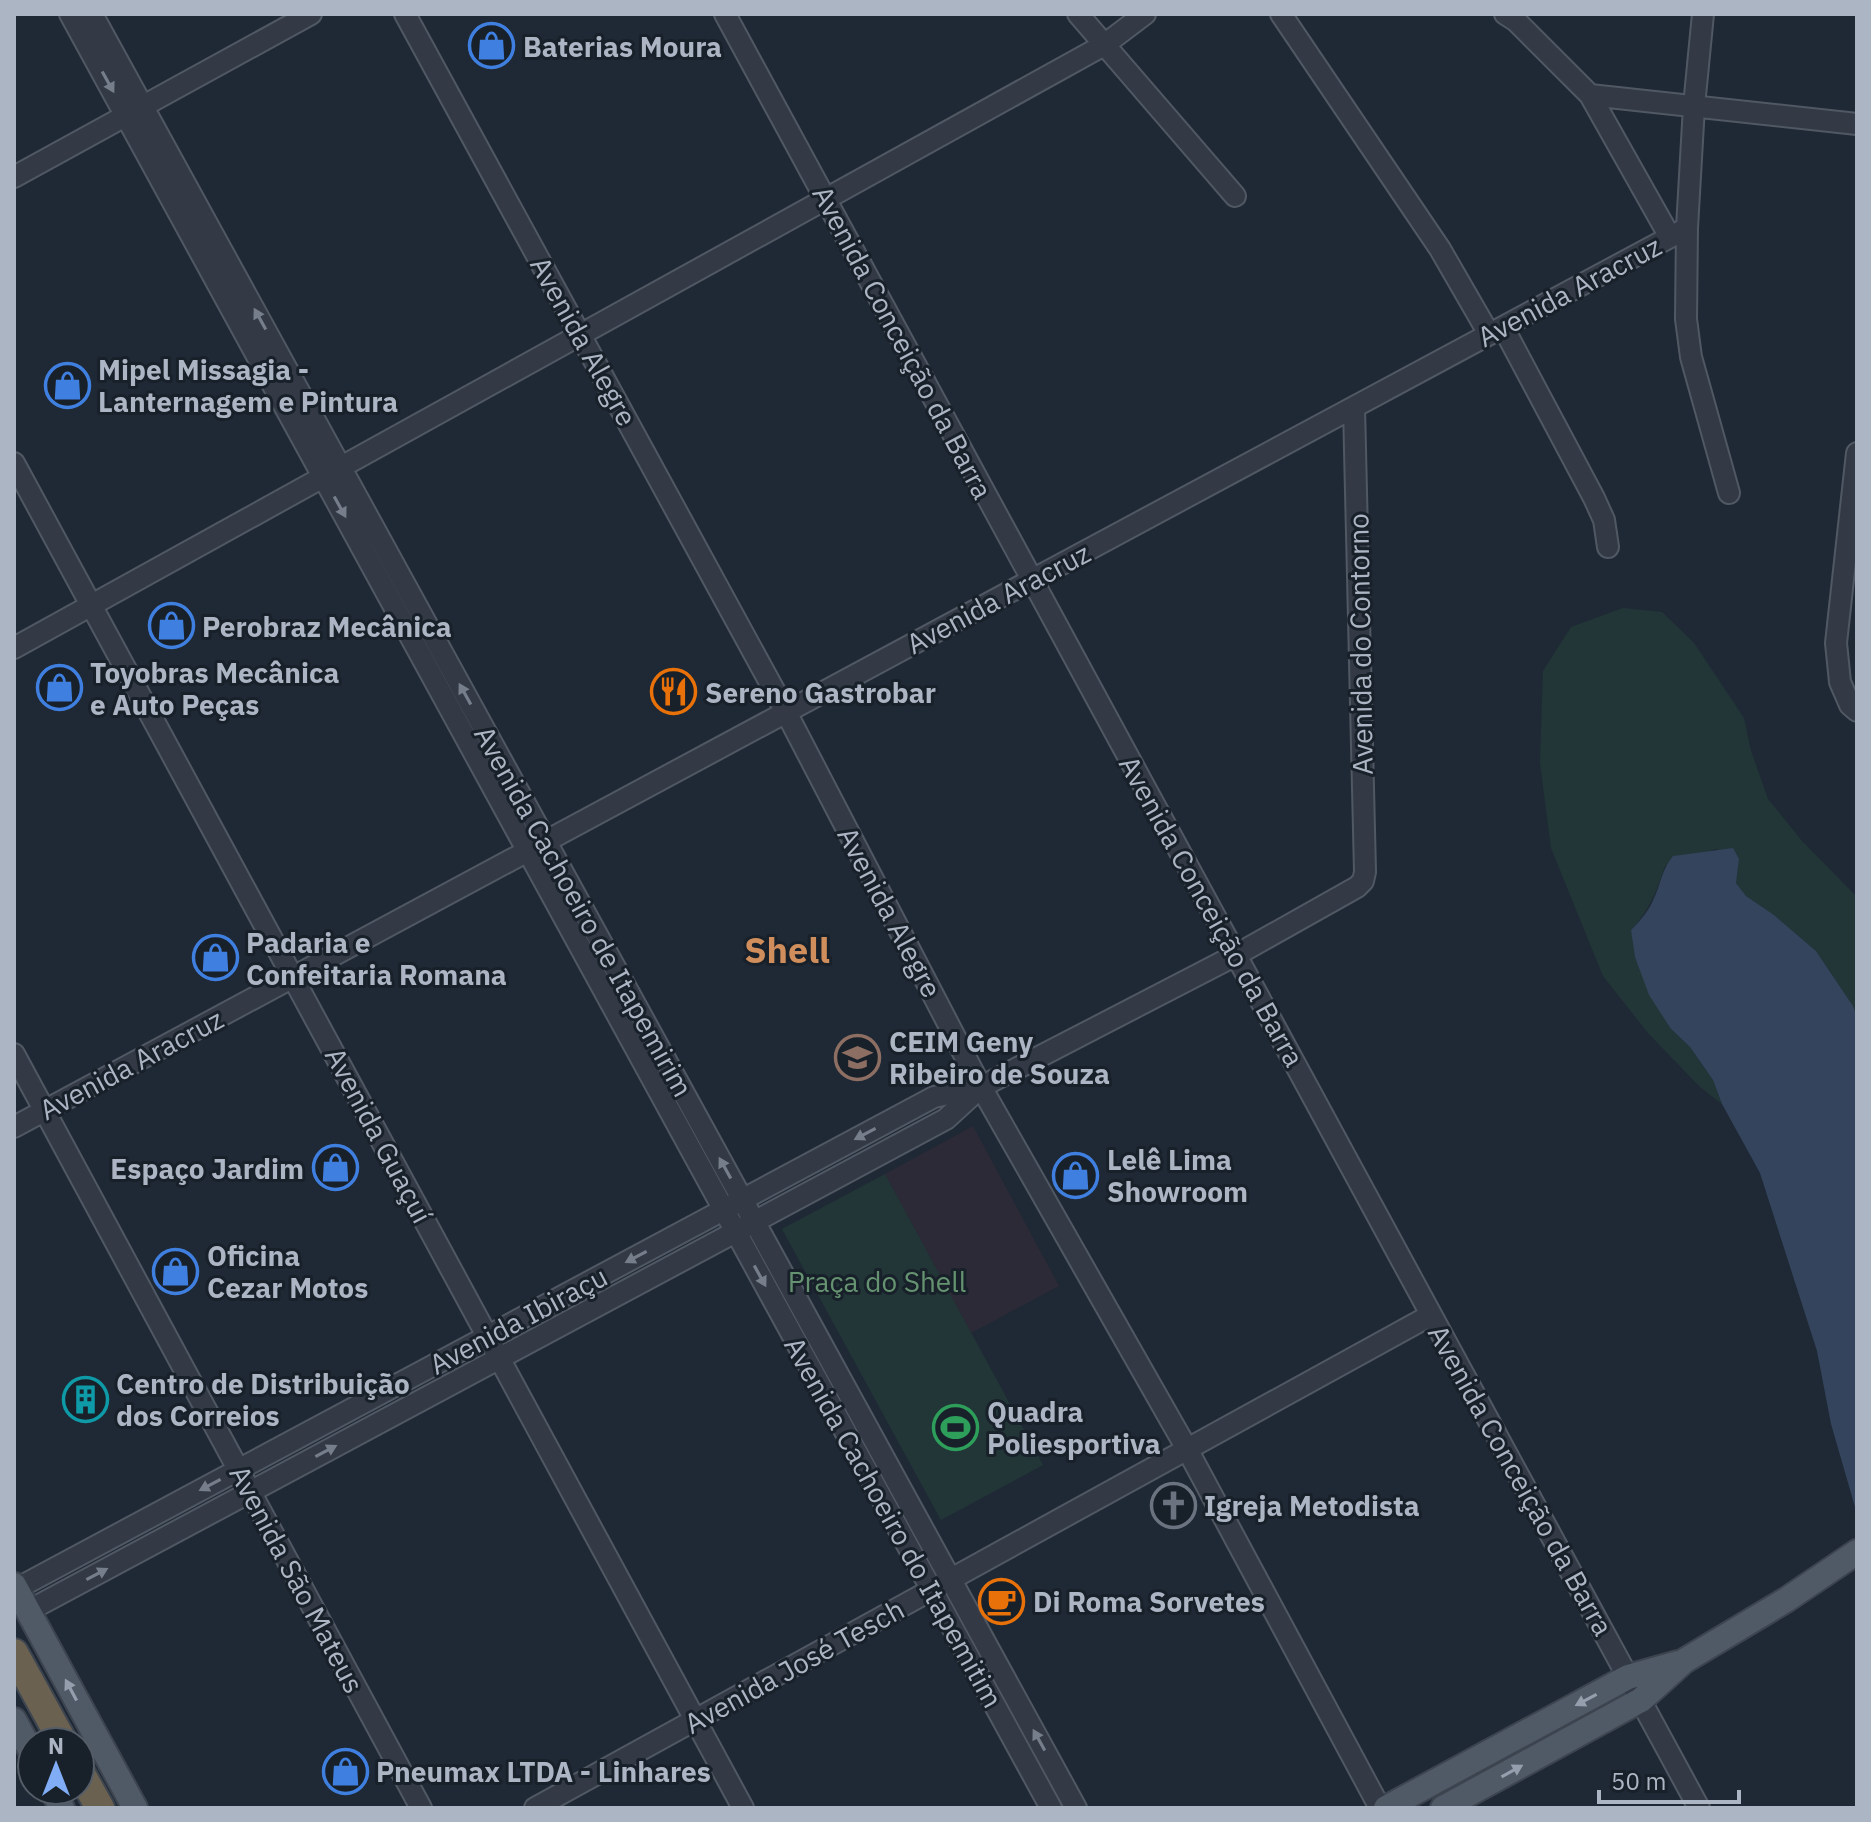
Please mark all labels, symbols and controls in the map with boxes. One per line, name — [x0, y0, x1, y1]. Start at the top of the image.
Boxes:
shop icon: Baterias Moura — [468, 22, 516, 70]
place label: Baterias Moura — [523, 28, 722, 65]
one-way arrow — [101, 71, 114, 94]
street label: Avenida Conceição da Barra — [805, 179, 1002, 505]
street label: Avenida Aracruz — [1471, 227, 1667, 355]
street label: Avenida Alegre — [522, 250, 646, 432]
one-way arrow — [253, 308, 267, 330]
place label: Mipel Missagia - Lanternagem e Pintura — [98, 351, 398, 420]
shop icon: Mipel Missagia - Lanternagem e Pintura — [43, 361, 91, 409]
one-way arrow — [332, 496, 346, 518]
street label: Avenida do Contorno — [1339, 513, 1381, 775]
street label: Avenida Aracruz — [900, 534, 1096, 662]
shop icon: Perobraz Mecânica — [147, 602, 195, 650]
place label: Perobraz Mecânica — [202, 608, 452, 645]
place label: Toyobras Mecânica e Auto Peças — [90, 654, 339, 723]
shop icon: Toyobras Mecânica e Auto Peças — [35, 664, 83, 712]
restaurant icon: Sereno Gastrobar — [650, 668, 698, 716]
place label: Sereno Gastrobar — [705, 674, 936, 711]
one-way arrow — [459, 683, 472, 706]
street label: Avenida Cachoeiro de Itapemirim — [466, 719, 702, 1103]
street label: Avenida Conceição da Barra — [1111, 749, 1313, 1073]
street label: Avenida Alegre — [829, 820, 951, 1004]
place label: Padaria e Confeitaria Romana — [246, 924, 507, 993]
district label: Shell — [744, 926, 830, 973]
shop icon: Padaria e Confeitaria Romana — [191, 934, 239, 982]
street label: Avenida Aracruz — [33, 1000, 229, 1128]
place label: CEIM Geny Ribeiro de Souza — [889, 1023, 1110, 1092]
school or university icon: CEIM Geny Ribeiro de Souza — [834, 1033, 882, 1081]
street label: Avenida Guaçuí — [317, 1041, 441, 1229]
one-way arrow — [854, 1128, 877, 1141]
place label: Lelê Lima Showroom — [1107, 1141, 1248, 1210]
shop icon: Espaço Jardim — [311, 1144, 359, 1192]
place label: Espaço Jardim — [110, 1150, 304, 1187]
shop icon: Lelê Lima Showroom — [1052, 1151, 1100, 1199]
one-way arrow — [718, 1157, 732, 1179]
place label: Oficina Cezar Motos — [207, 1237, 368, 1306]
shop icon: Oficina Cezar Motos — [152, 1247, 200, 1295]
one-way arrow — [625, 1250, 648, 1263]
street label: Avenida Ibiraçu — [423, 1258, 613, 1382]
park label: Praça do Shell — [788, 1263, 966, 1300]
one-way arrow — [753, 1265, 767, 1287]
street label: Avenida Conceição da Barra — [1420, 1318, 1622, 1642]
street label: Avenida Cachoeiro do Itapemitim — [776, 1330, 1012, 1714]
place label: Centro de Distribuição dos Correios — [116, 1365, 410, 1434]
building icon: Centro de Distribuição dos Correios — [61, 1375, 109, 1423]
place label: Quadra Poliesportiva — [987, 1393, 1161, 1462]
sports icon: Quadra Poliesportiva — [932, 1403, 980, 1451]
one-way arrow — [315, 1445, 337, 1459]
street label: Avenida São Mateus — [221, 1459, 373, 1699]
one-way arrow — [198, 1479, 221, 1492]
church icon: Igreja Metodista — [1149, 1481, 1197, 1529]
place label: Igreja Metodista — [1204, 1487, 1420, 1524]
one-way arrow — [86, 1567, 108, 1581]
cafe icon: Di Roma Sorvetes — [978, 1577, 1026, 1625]
place label: Di Roma Sorvetes — [1033, 1583, 1265, 1620]
street label: Avenida José Tesch — [678, 1590, 910, 1742]
one-way arrow — [65, 1679, 78, 1702]
one-way arrow — [1575, 1693, 1597, 1707]
north arrow — [16, 1726, 96, 1806]
one-way arrow — [1032, 1728, 1045, 1751]
text: N — [48, 1731, 64, 1760]
shop icon: Pneumax LTDA - Linhares — [321, 1747, 369, 1795]
place label: Pneumax LTDA - Linhares — [376, 1753, 711, 1790]
scale bar — [1599, 1754, 1739, 1804]
one-way arrow — [1501, 1764, 1523, 1778]
text: 50 m — [1611, 1765, 1666, 1797]

